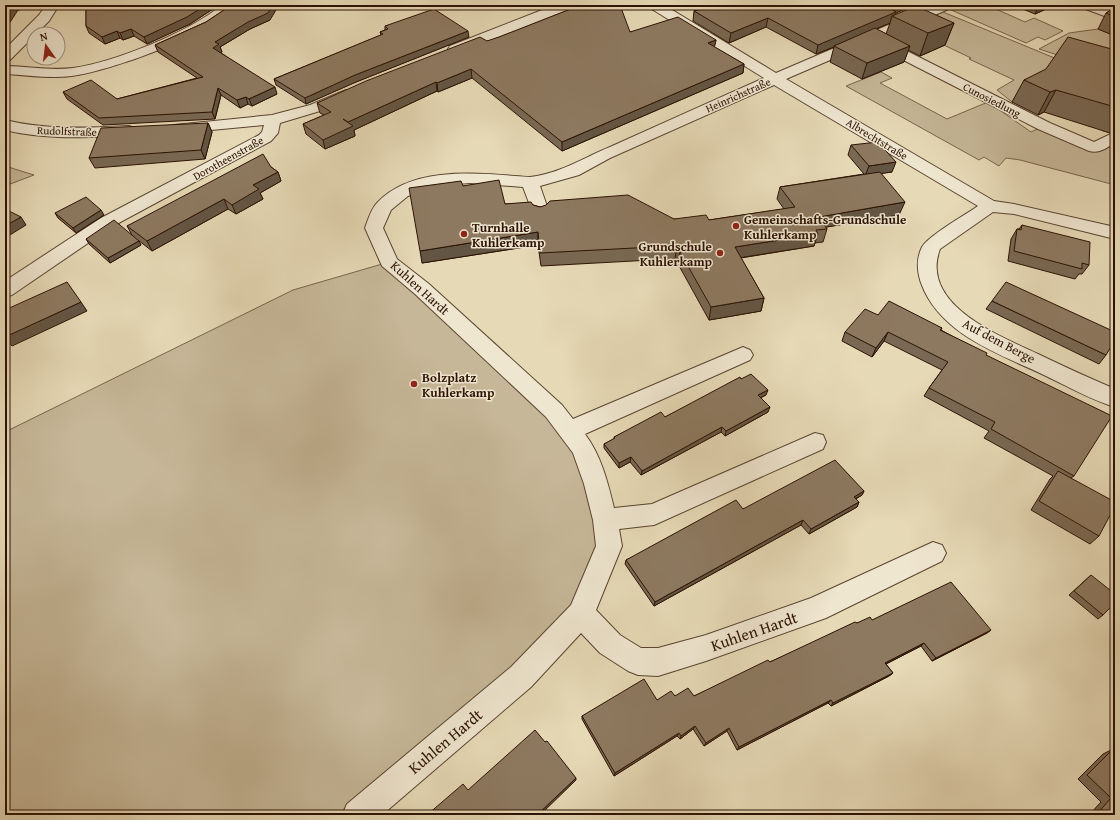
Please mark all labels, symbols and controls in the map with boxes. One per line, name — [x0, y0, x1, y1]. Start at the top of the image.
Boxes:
north arrow — [26, 26, 66, 66]
text: N — [38, 27, 50, 45]
street label: Heinrichstraße — [703, 74, 773, 116]
street label: Cunosiedlung — [960, 79, 1024, 122]
street label: Albrechtstraße — [843, 114, 911, 164]
street label: Rudolfstraße — [37, 122, 97, 140]
street label: Dorotheenstraße — [190, 132, 266, 184]
place label: Gemeinschafts-Grundschule Kuhlerkamp — [744, 210, 906, 244]
place label: Turnhalle Kuhlerkamp — [472, 218, 545, 252]
marker: Gemeinschafts-Grundschule Kuhlerkamp — [731, 221, 741, 231]
marker: Turnhalle Kuhlerkamp — [459, 229, 469, 239]
place label: Grundschule Kuhlerkamp — [639, 237, 713, 271]
marker: Grundschule Kuhlerkamp — [715, 248, 725, 258]
street label: Kuhlen Hardt — [386, 256, 454, 320]
street label: Auf dem Berge — [959, 314, 1039, 368]
place label: Bolzplatz Kuhlerkamp — [422, 368, 495, 402]
marker: Bolzplatz Kuhlerkamp — [409, 379, 419, 389]
street label: Kuhlen Hardt — [707, 605, 801, 657]
street label: Kuhlen Hardt — [403, 703, 488, 779]

